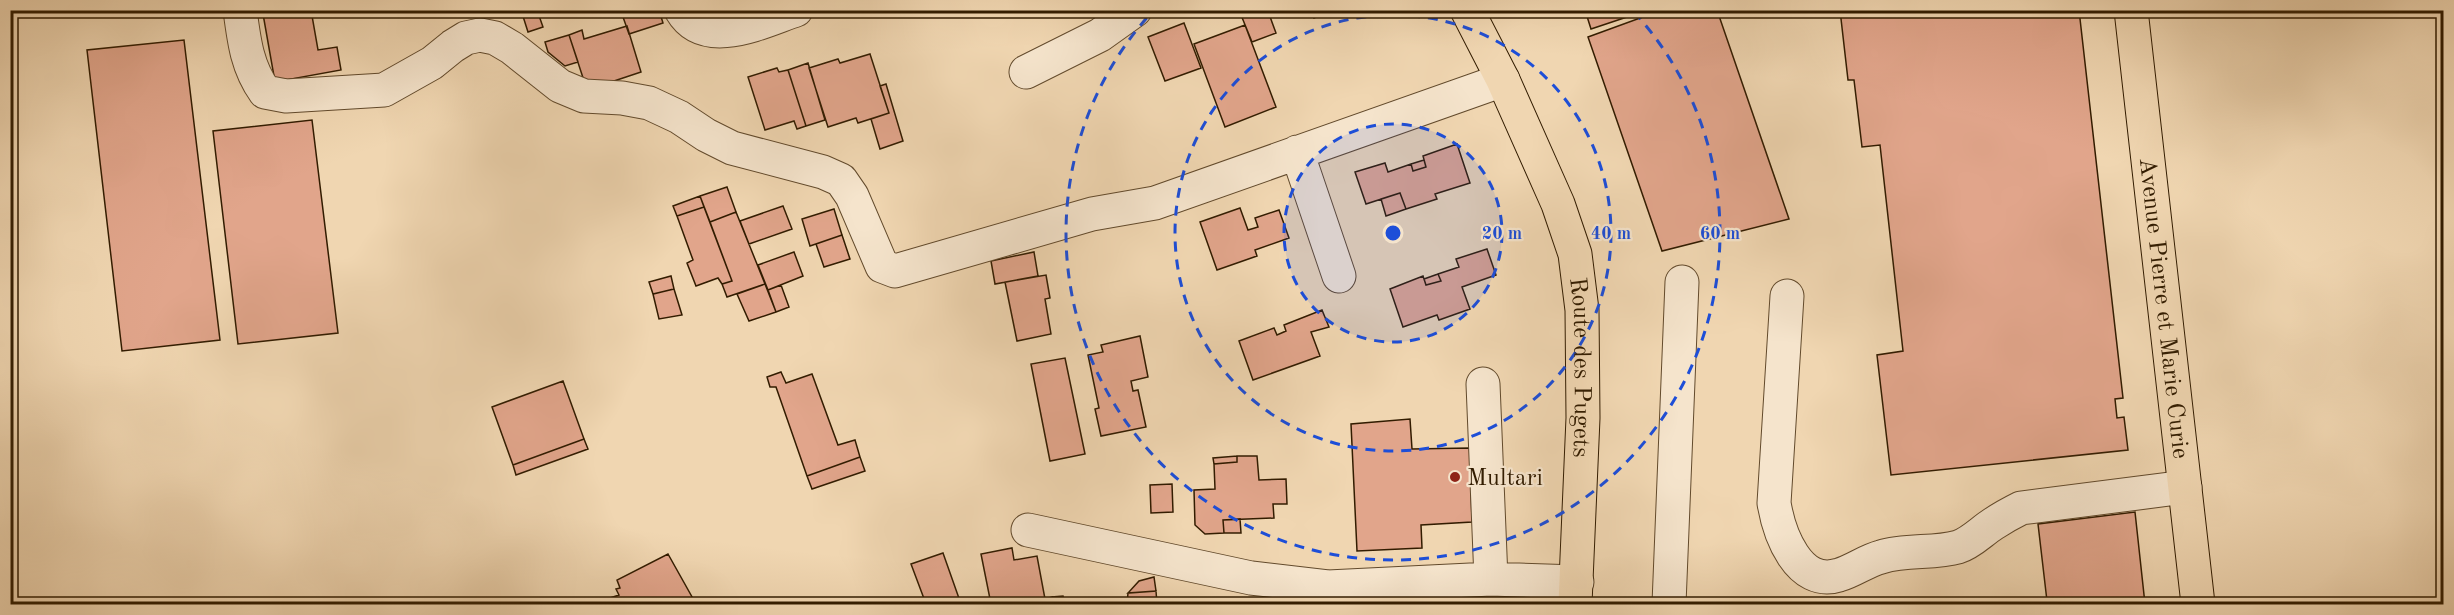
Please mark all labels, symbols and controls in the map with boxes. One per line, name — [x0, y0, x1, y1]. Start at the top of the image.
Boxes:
street label: Avenue Pierre et Marie Curie — [2134, 156, 2192, 460]
centre of rings — [1383, 223, 1403, 243]
text: 20 m — [1482, 225, 1522, 243]
text: 40 m — [1591, 225, 1631, 243]
text: 60 m — [1700, 225, 1740, 243]
street label: Route des Pugets — [1564, 276, 1593, 458]
place label: Multari — [1467, 467, 1543, 491]
marker: Multari — [1448, 470, 1462, 484]

